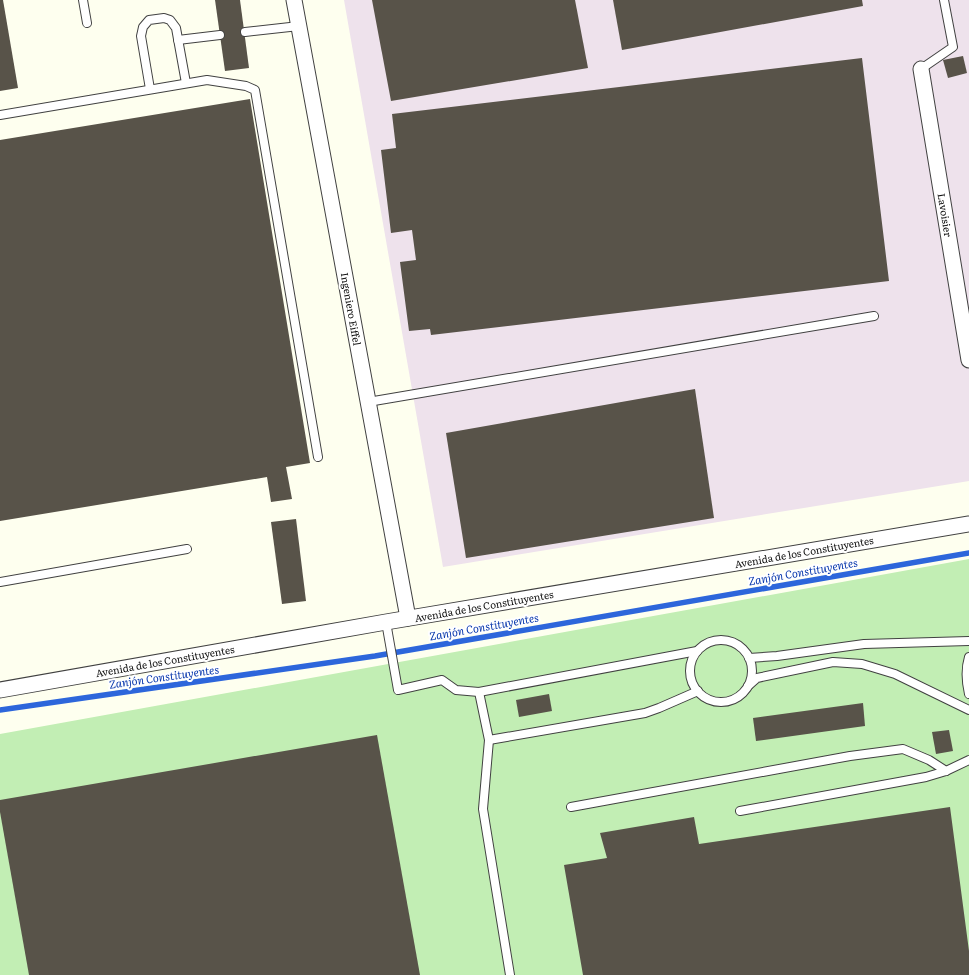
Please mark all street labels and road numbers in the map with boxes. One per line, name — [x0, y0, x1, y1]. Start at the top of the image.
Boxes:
street label: Lavoisier — [935, 192, 956, 238]
street label: Ingeniero Eiffel — [338, 271, 365, 347]
street label: Avenida de los Constituyentes — [733, 532, 875, 571]
street label: Avenida de los Constituyentes — [413, 586, 555, 625]
street label: Avenida de los Constituyentes — [94, 641, 236, 680]

